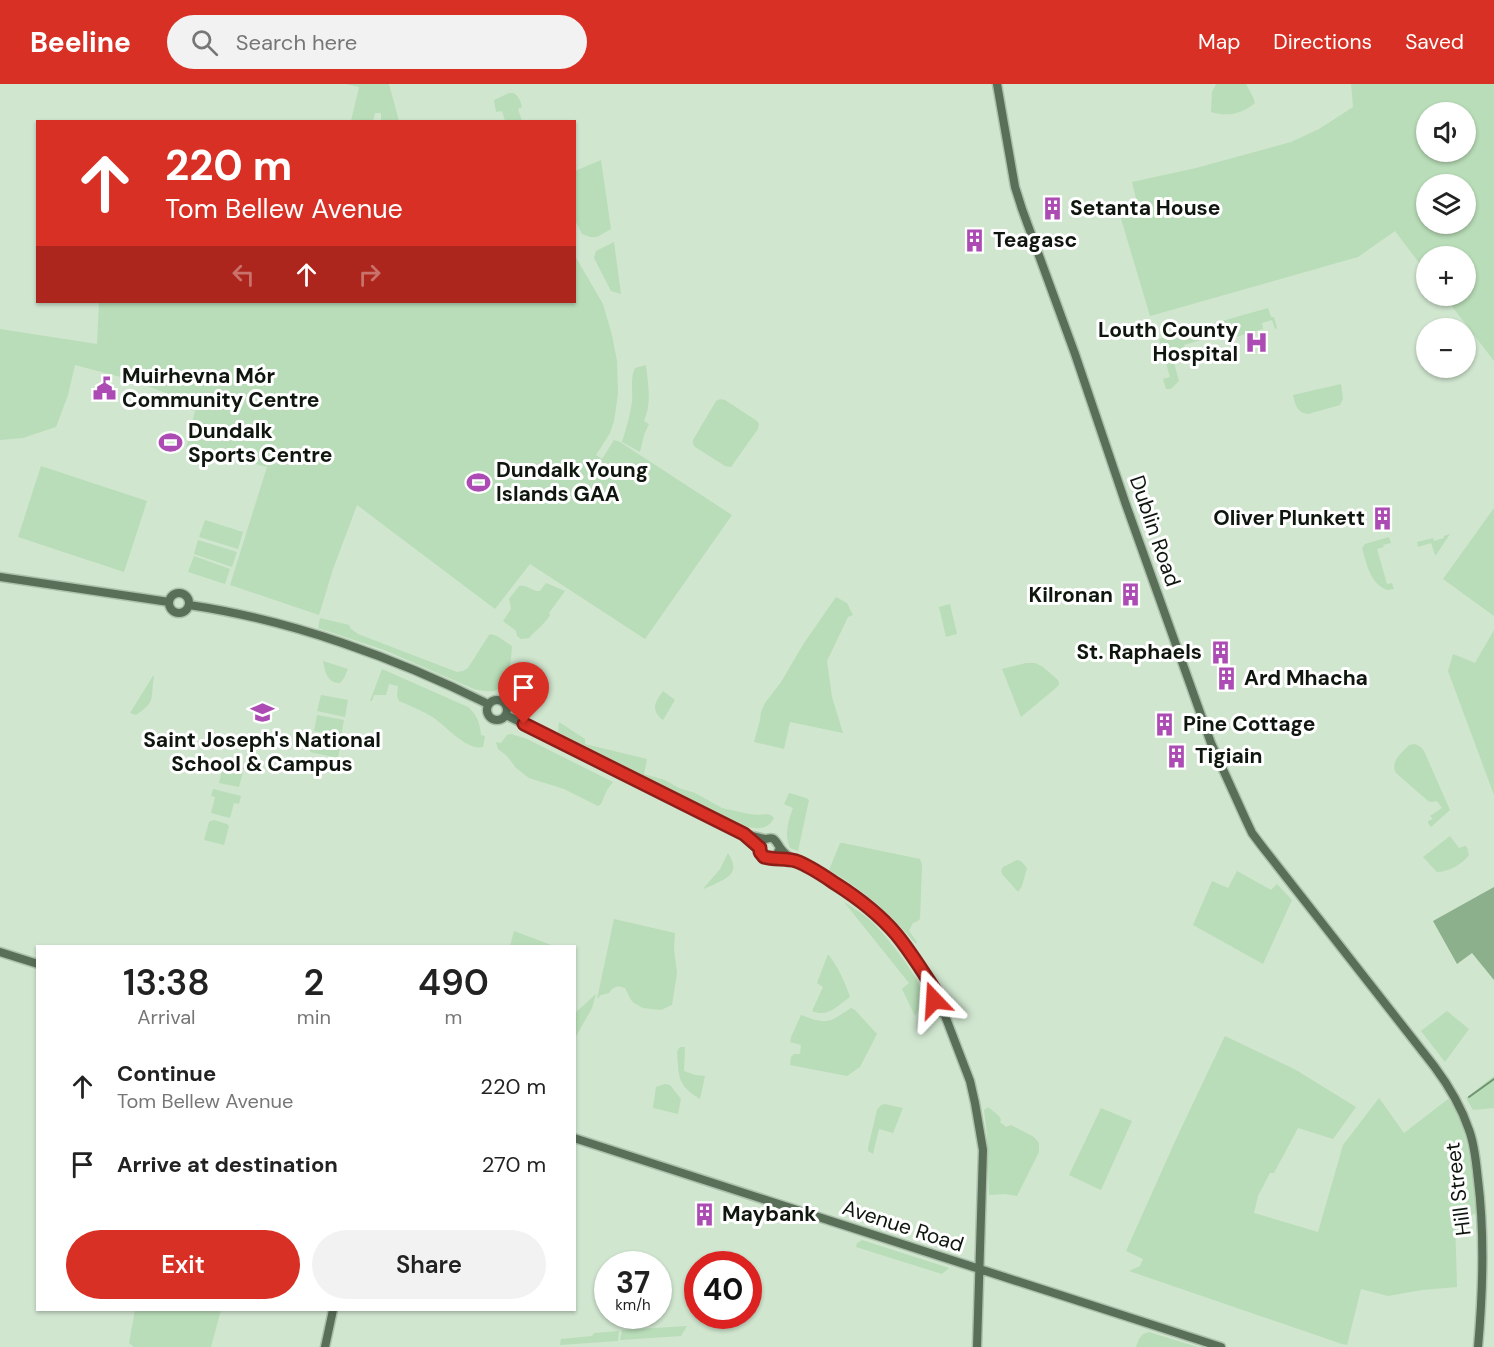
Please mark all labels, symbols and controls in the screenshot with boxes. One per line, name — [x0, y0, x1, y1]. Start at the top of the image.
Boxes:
search box — [167, 15, 587, 69]
text: Beeline — [30, 24, 131, 61]
icon: search — [188, 26, 221, 59]
text: Search here — [236, 28, 357, 57]
text: Map — [1198, 28, 1240, 56]
text: Directions — [1273, 28, 1372, 56]
text: Saved — [1405, 28, 1464, 56]
map controls — [1416, 102, 1476, 378]
button: sound — [1416, 102, 1476, 162]
text: 220 m — [165, 138, 292, 193]
icon: ahead — [66, 144, 144, 222]
button: layers — [1416, 174, 1476, 234]
text: Tom Bellew Avenue — [165, 191, 403, 226]
place label: Setanta House — [1070, 194, 1220, 222]
building icon: Setanta House — [1039, 195, 1065, 221]
place label: Teagasc — [993, 226, 1077, 254]
building icon: Teagasc — [962, 227, 988, 253]
button: + — [1416, 246, 1476, 306]
icon: left — [227, 258, 260, 291]
icon: ahead — [290, 258, 323, 291]
icon: right — [353, 258, 386, 291]
place label: Louth County Hospital — [1098, 316, 1238, 368]
button: − — [1416, 318, 1476, 378]
hospital icon: Louth County Hospital — [1243, 329, 1269, 355]
place label: Muirhevna Mór Community Centre — [122, 362, 319, 414]
public building icon: Muirhevna Mór Community Centre — [91, 375, 117, 401]
place label: Dundalk Sports Centre — [188, 417, 332, 469]
sports icon: Dundalk Sports Centre — [157, 430, 183, 456]
place label: Dundalk Young Islands GAA — [496, 456, 648, 508]
sports icon: Dundalk Young Islands GAA — [465, 469, 491, 495]
street label: Dublin Road — [1123, 472, 1187, 590]
place label: Oliver Plunkett — [1213, 504, 1365, 532]
building icon: Oliver Plunkett — [1370, 505, 1396, 531]
place label: Kilronan — [1028, 581, 1113, 609]
building icon: Kilronan — [1118, 582, 1144, 608]
place label: St. Raphaels — [1076, 638, 1202, 666]
building icon: St. Raphaels — [1207, 639, 1233, 665]
pin — [498, 662, 549, 724]
place label: Ard Mhacha — [1244, 664, 1368, 692]
building icon: Ard Mhacha — [1213, 665, 1239, 691]
icon: arrive — [507, 671, 540, 704]
school or university icon: Saint Joseph's National School & Campus — [249, 699, 275, 725]
place label: Pine Cottage — [1183, 710, 1315, 738]
building icon: Pine Cottage — [1152, 711, 1178, 737]
place label: Saint Joseph's National School & Campus — [143, 726, 381, 778]
place label: Tigiain — [1195, 742, 1263, 770]
building icon: Tigiain — [1164, 743, 1190, 769]
text: 13:38 — [123, 959, 210, 1006]
text: 2 — [304, 959, 324, 1006]
text: 490 — [418, 959, 489, 1006]
position arrow — [902, 968, 966, 1032]
text: Arrival — [137, 1004, 196, 1030]
text: min — [297, 1004, 331, 1030]
text: m — [445, 1004, 462, 1030]
text: Continue — [117, 1059, 216, 1088]
icon: ahead — [66, 1070, 99, 1103]
text: 220 m — [480, 1072, 546, 1101]
text: Tom Bellew Avenue — [117, 1088, 293, 1114]
street label: Hill Street — [1438, 1141, 1478, 1237]
icon: arrive — [66, 1148, 99, 1181]
text: Arrive at destination — [117, 1150, 338, 1179]
text: 270 m — [482, 1150, 546, 1179]
street label: Avenue Road — [839, 1193, 967, 1259]
place label: Maybank — [722, 1200, 816, 1228]
building icon: Maybank — [691, 1201, 717, 1227]
button: Exit — [66, 1230, 300, 1299]
button: Share — [312, 1230, 546, 1299]
speed limit sign: 40 — [684, 1251, 762, 1329]
text: 37 — [616, 1263, 650, 1302]
text: km/h — [615, 1295, 651, 1315]

